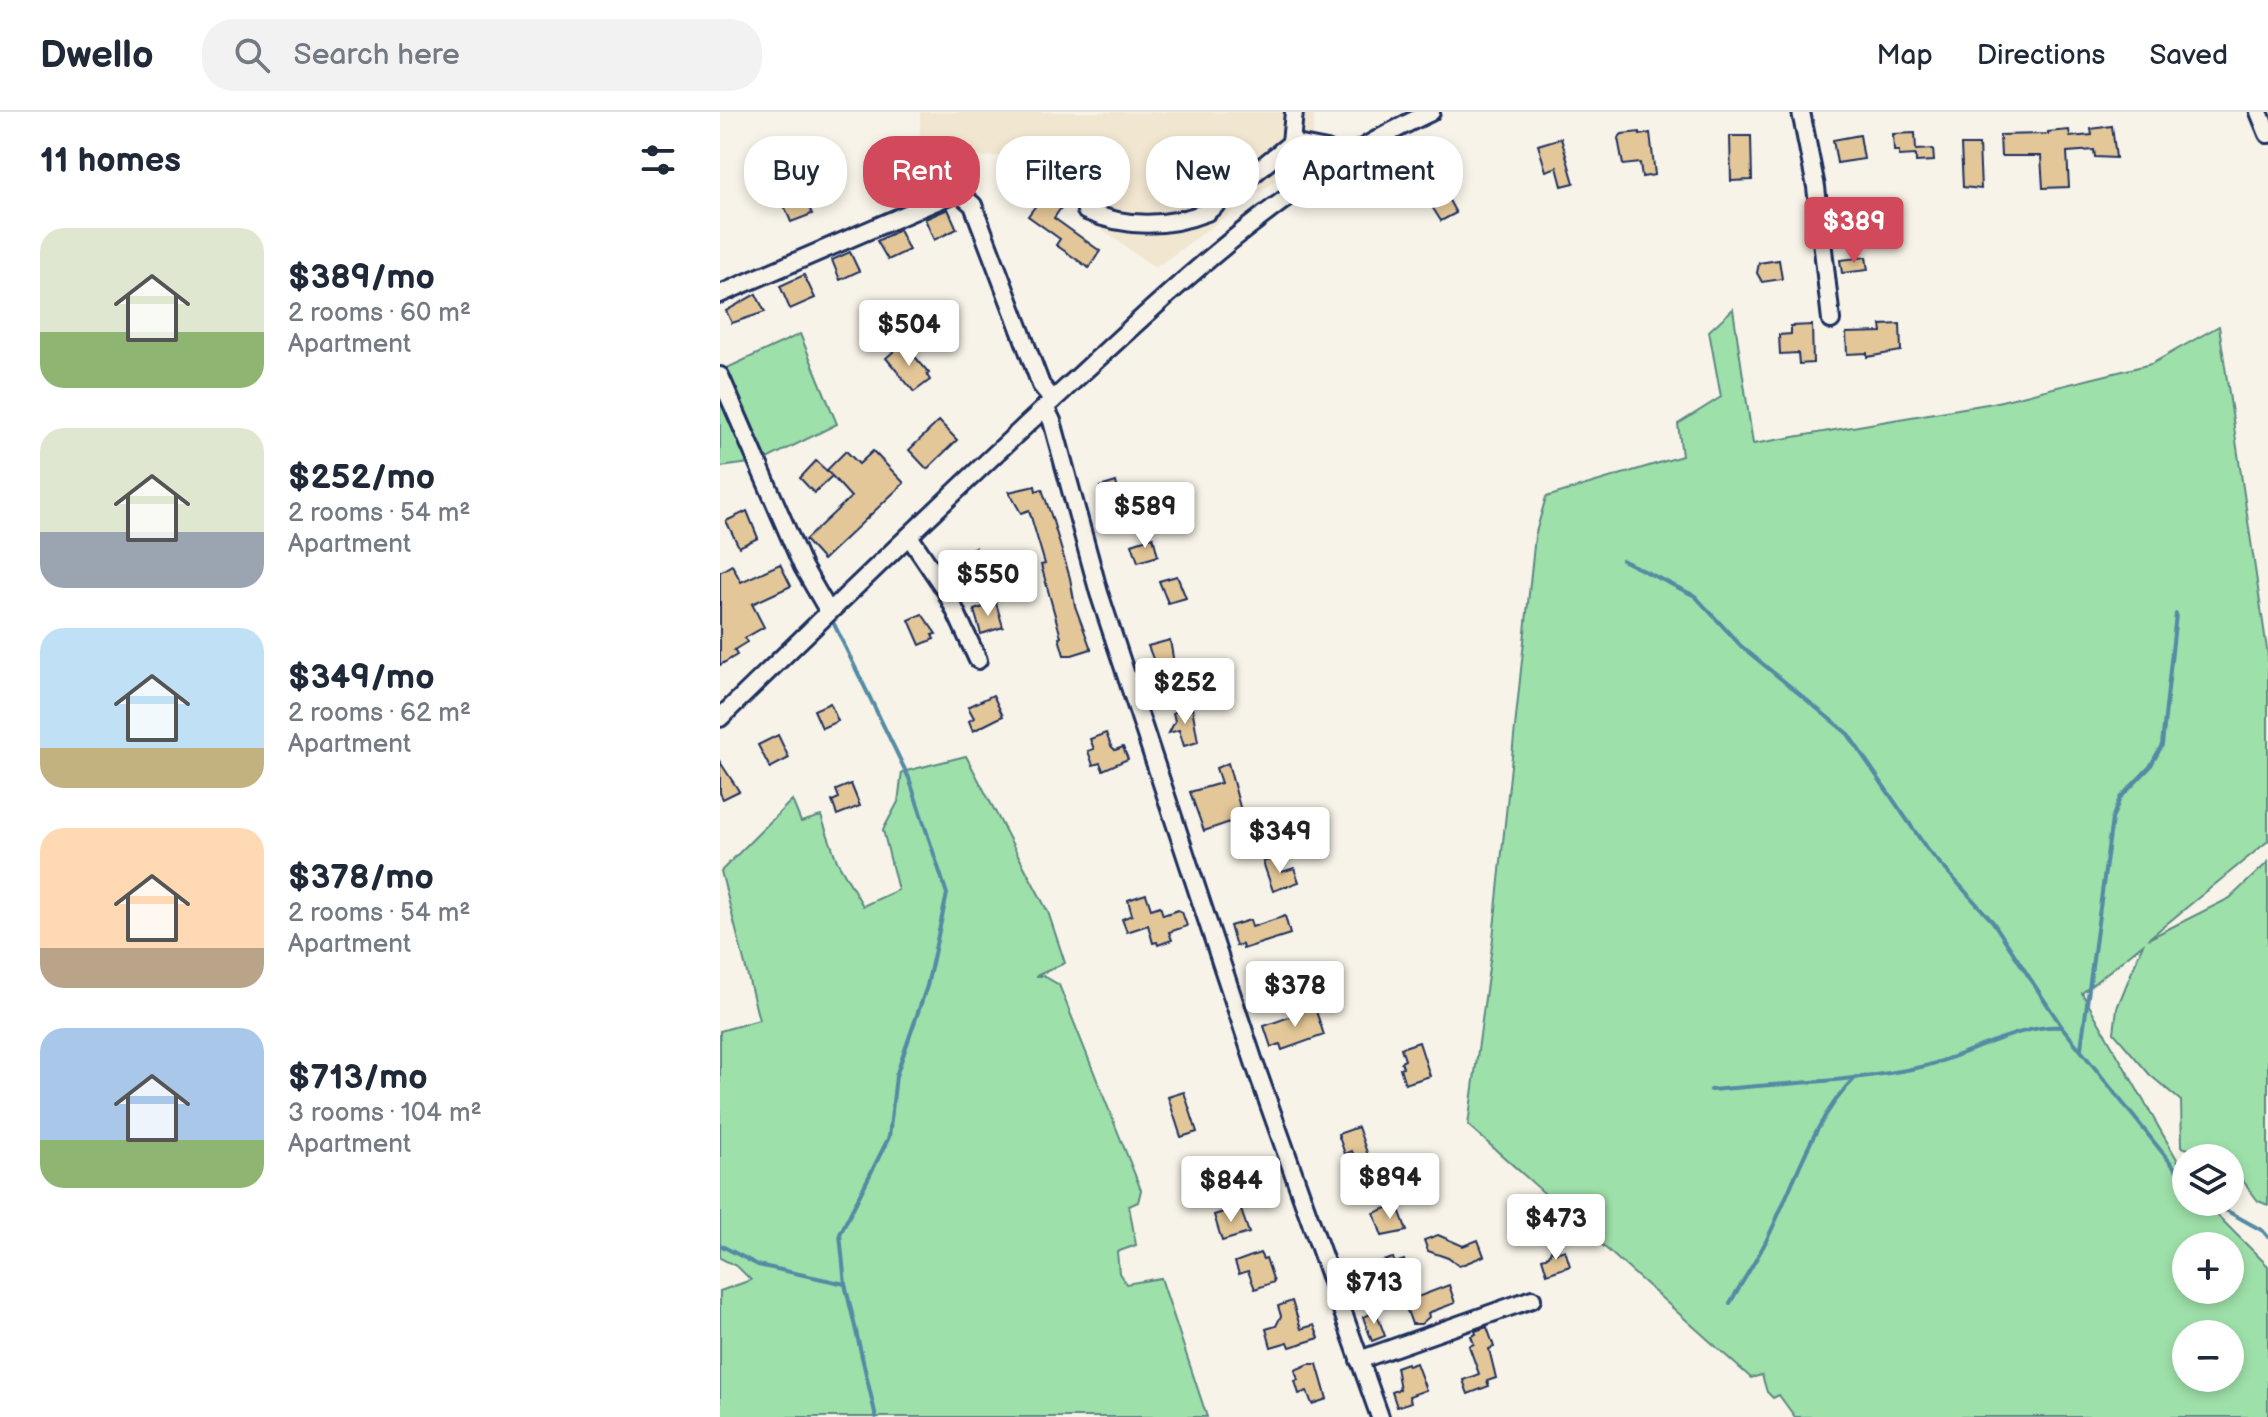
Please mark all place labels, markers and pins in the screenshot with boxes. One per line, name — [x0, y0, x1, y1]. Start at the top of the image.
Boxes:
pin: $389 — [1807, 197, 1901, 265]
pin: $504 — [862, 300, 956, 368]
pin: $589 — [1098, 482, 1192, 550]
pin: $550 — [941, 550, 1035, 618]
pin: $252 — [1138, 658, 1232, 726]
pin: $349 — [1233, 807, 1327, 875]
pin: $378 — [1248, 961, 1342, 1029]
pin: $894 — [1343, 1153, 1437, 1221]
pin: $844 — [1184, 1156, 1278, 1224]
pin: $473 — [1509, 1194, 1603, 1262]
pin: $713 — [1327, 1258, 1421, 1326]

